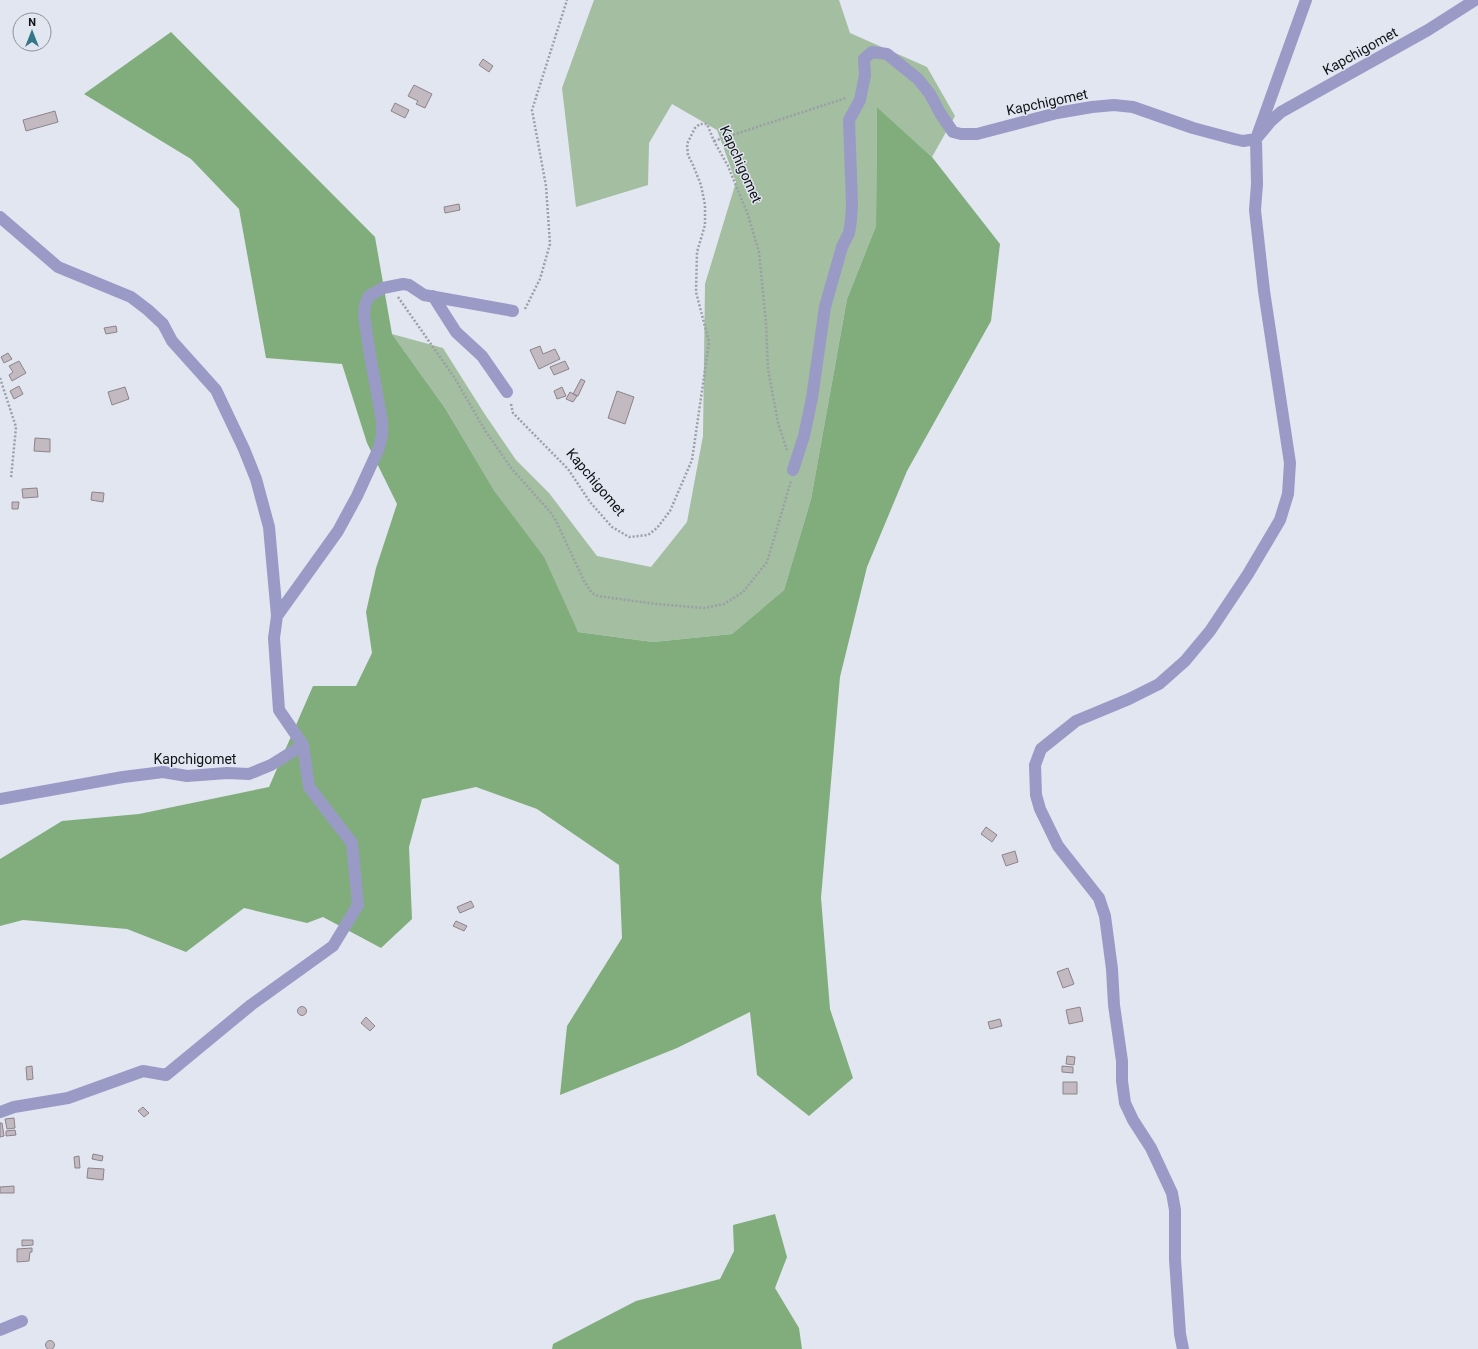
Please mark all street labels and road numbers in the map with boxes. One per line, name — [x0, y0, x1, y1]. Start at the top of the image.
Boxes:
street label: Kapchigomet — [1320, 24, 1400, 78]
street label: Kapchigomet — [1005, 85, 1090, 118]
street label: Kapchigomet — [717, 123, 765, 205]
street label: Kapchigomet — [563, 445, 629, 519]
street label: Kapchigomet — [154, 751, 237, 767]

